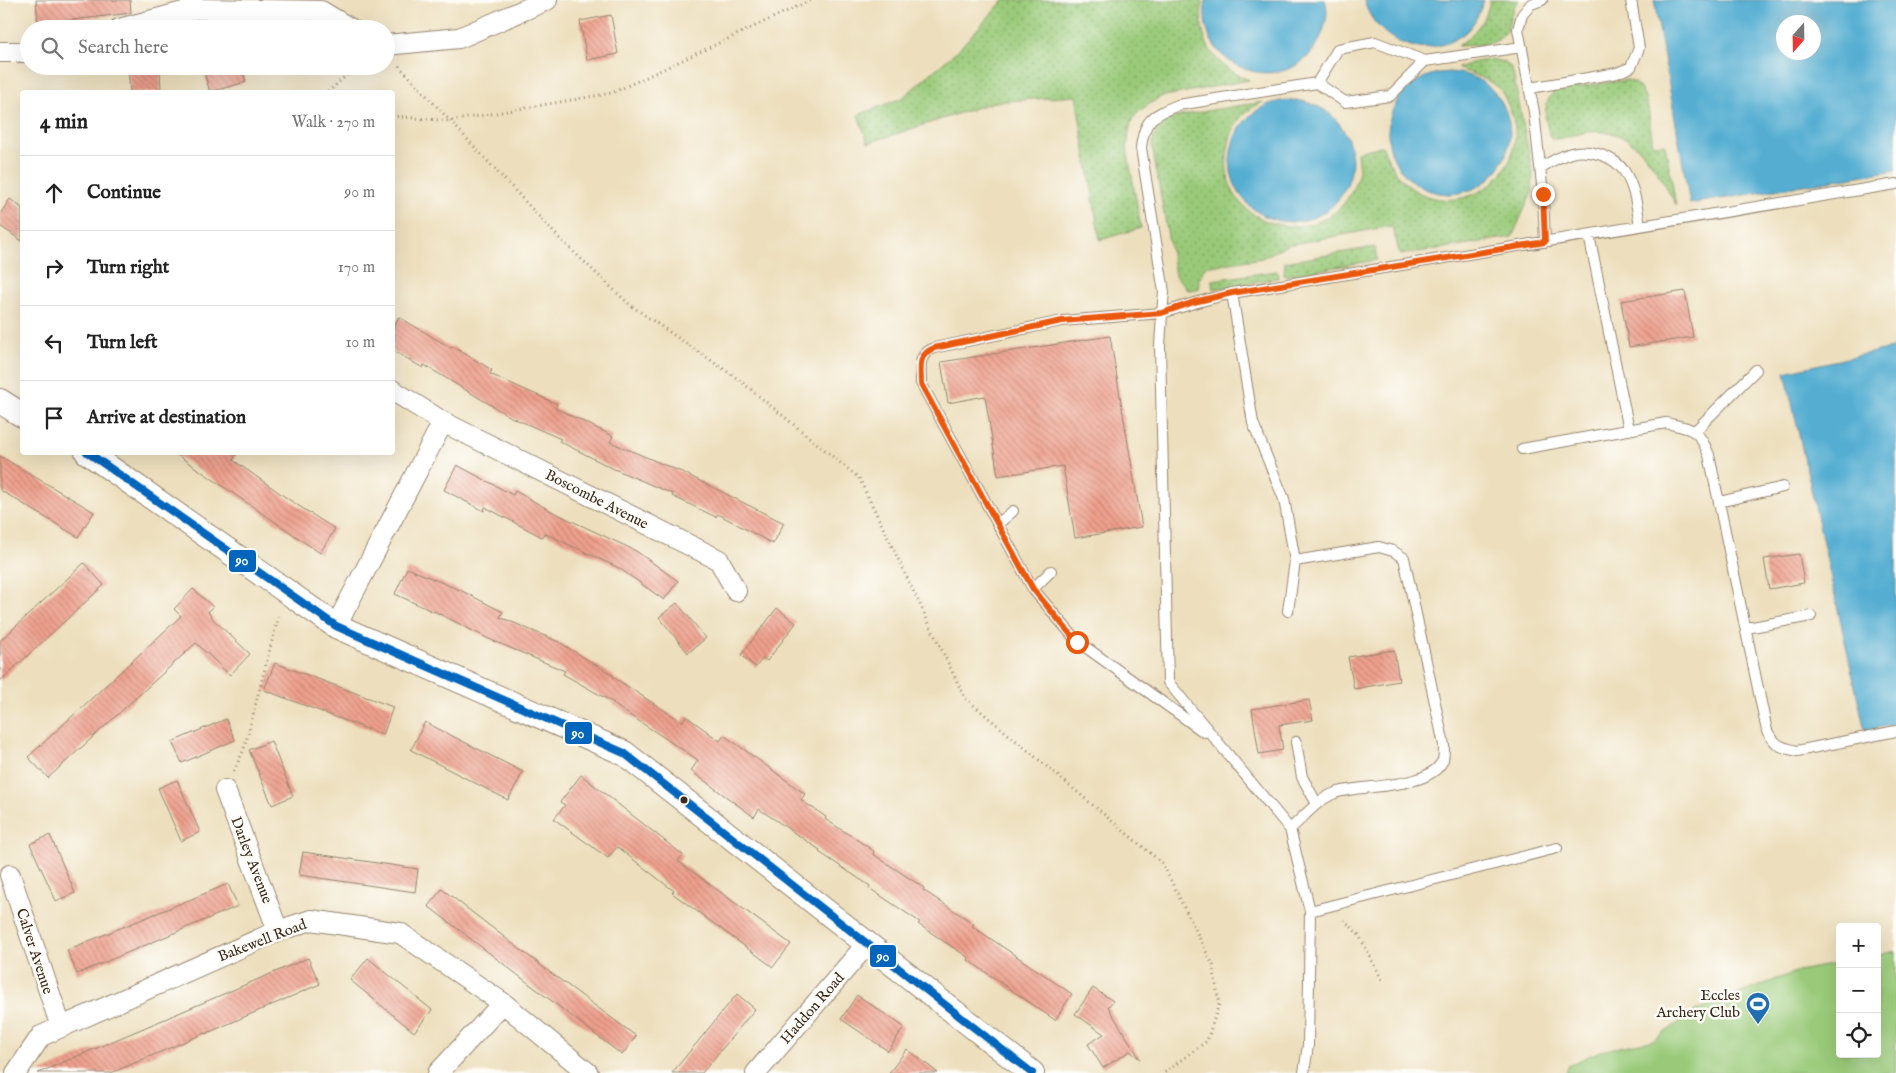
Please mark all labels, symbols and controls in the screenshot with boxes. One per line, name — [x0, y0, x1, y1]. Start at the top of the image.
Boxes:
north arrow — [1776, 15, 1821, 60]
search box — [20, 20, 395, 75]
icon: search — [38, 34, 66, 62]
text: Search here — [78, 36, 169, 60]
text: 4 min — [40, 109, 88, 136]
text: Walk · 270 m — [292, 113, 375, 133]
icon: ahead — [40, 179, 68, 207]
text: Continue — [87, 181, 161, 205]
text: 90 m — [344, 183, 375, 203]
route end — [1532, 183, 1555, 206]
icon: right — [40, 254, 68, 282]
text: Turn right — [87, 256, 169, 280]
text: 170 m — [338, 258, 375, 278]
icon: left — [40, 329, 68, 357]
text: Turn left — [87, 331, 158, 355]
text: 10 m — [345, 333, 375, 353]
icon: arrive — [40, 404, 68, 432]
text: Arrive at destination — [87, 406, 246, 430]
street label: Boscombe Avenue — [542, 465, 652, 534]
line badge: 90 — [228, 549, 257, 573]
text: 90 — [235, 552, 249, 570]
route start — [1066, 631, 1089, 654]
line badge: 90 — [564, 721, 593, 745]
text: 90 — [571, 725, 585, 743]
unlabelled marker — [679, 795, 689, 805]
street label: Darley Avenue — [226, 814, 277, 906]
street label: Calver Avenue — [12, 906, 57, 997]
street label: Bakewell Road — [215, 915, 310, 966]
map controls — [1836, 923, 1881, 1058]
button: + — [1836, 923, 1881, 968]
line badge: 90 — [869, 944, 897, 968]
text: 90 — [876, 948, 890, 966]
street label: Haddon Road — [776, 968, 849, 1048]
button: − — [1836, 968, 1881, 1013]
place label: Eccles Archery Club — [1655, 986, 1740, 1022]
sports icon: Eccles Archery Club — [1745, 991, 1771, 1025]
button: locate — [1836, 1013, 1881, 1058]

